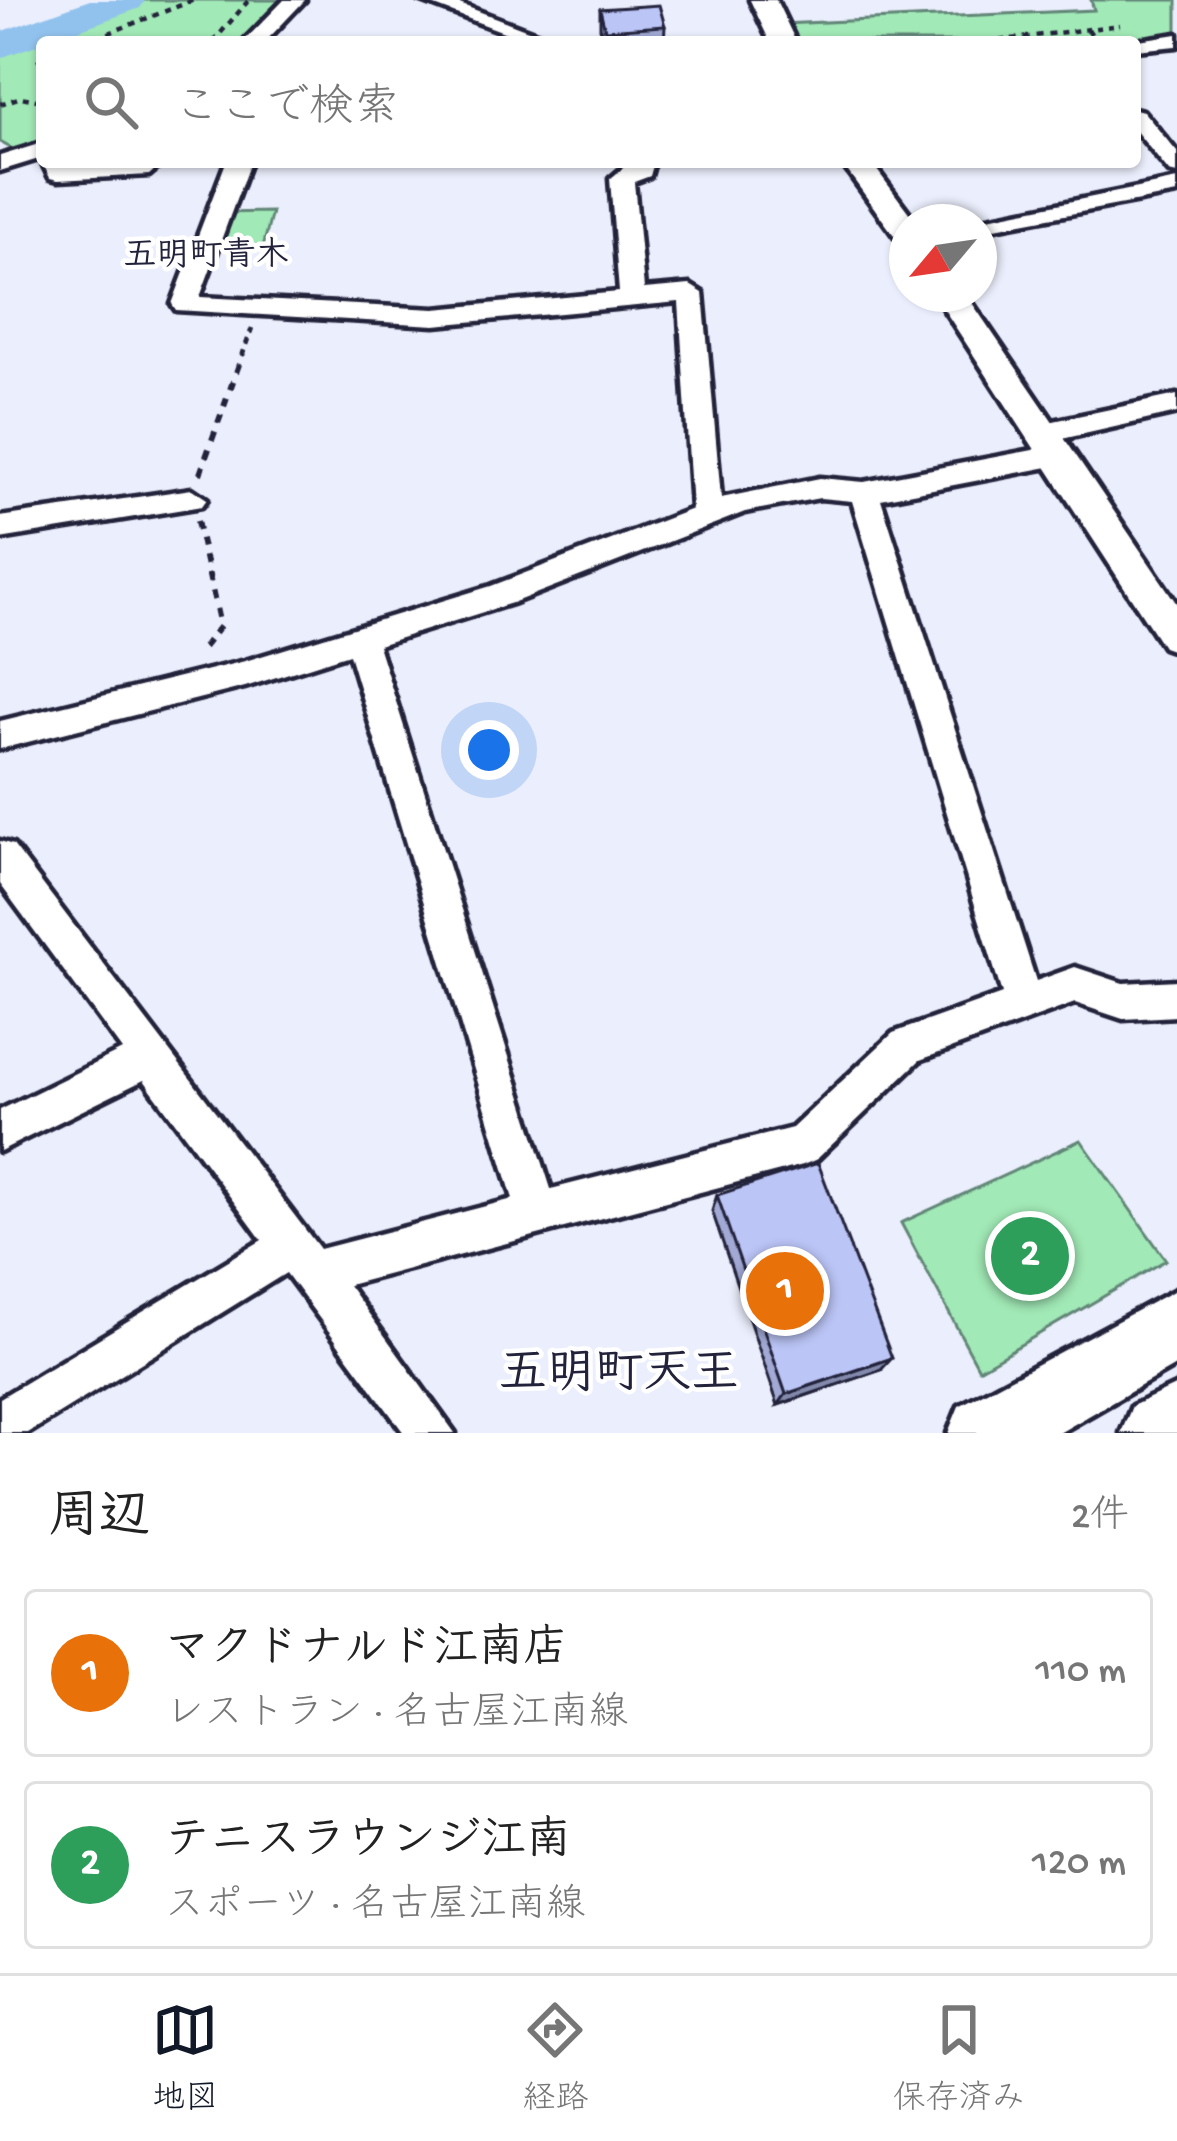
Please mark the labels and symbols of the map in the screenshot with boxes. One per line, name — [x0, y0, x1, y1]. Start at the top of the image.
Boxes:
north arrow — [889, 204, 997, 312]
district label: 五明町青木 — [124, 236, 289, 277]
your location — [459, 720, 519, 780]
pin: 2 — [991, 1211, 1069, 1301]
pin: 1 — [746, 1246, 824, 1336]
district label: 五明町天王 — [499, 1349, 739, 1406]

